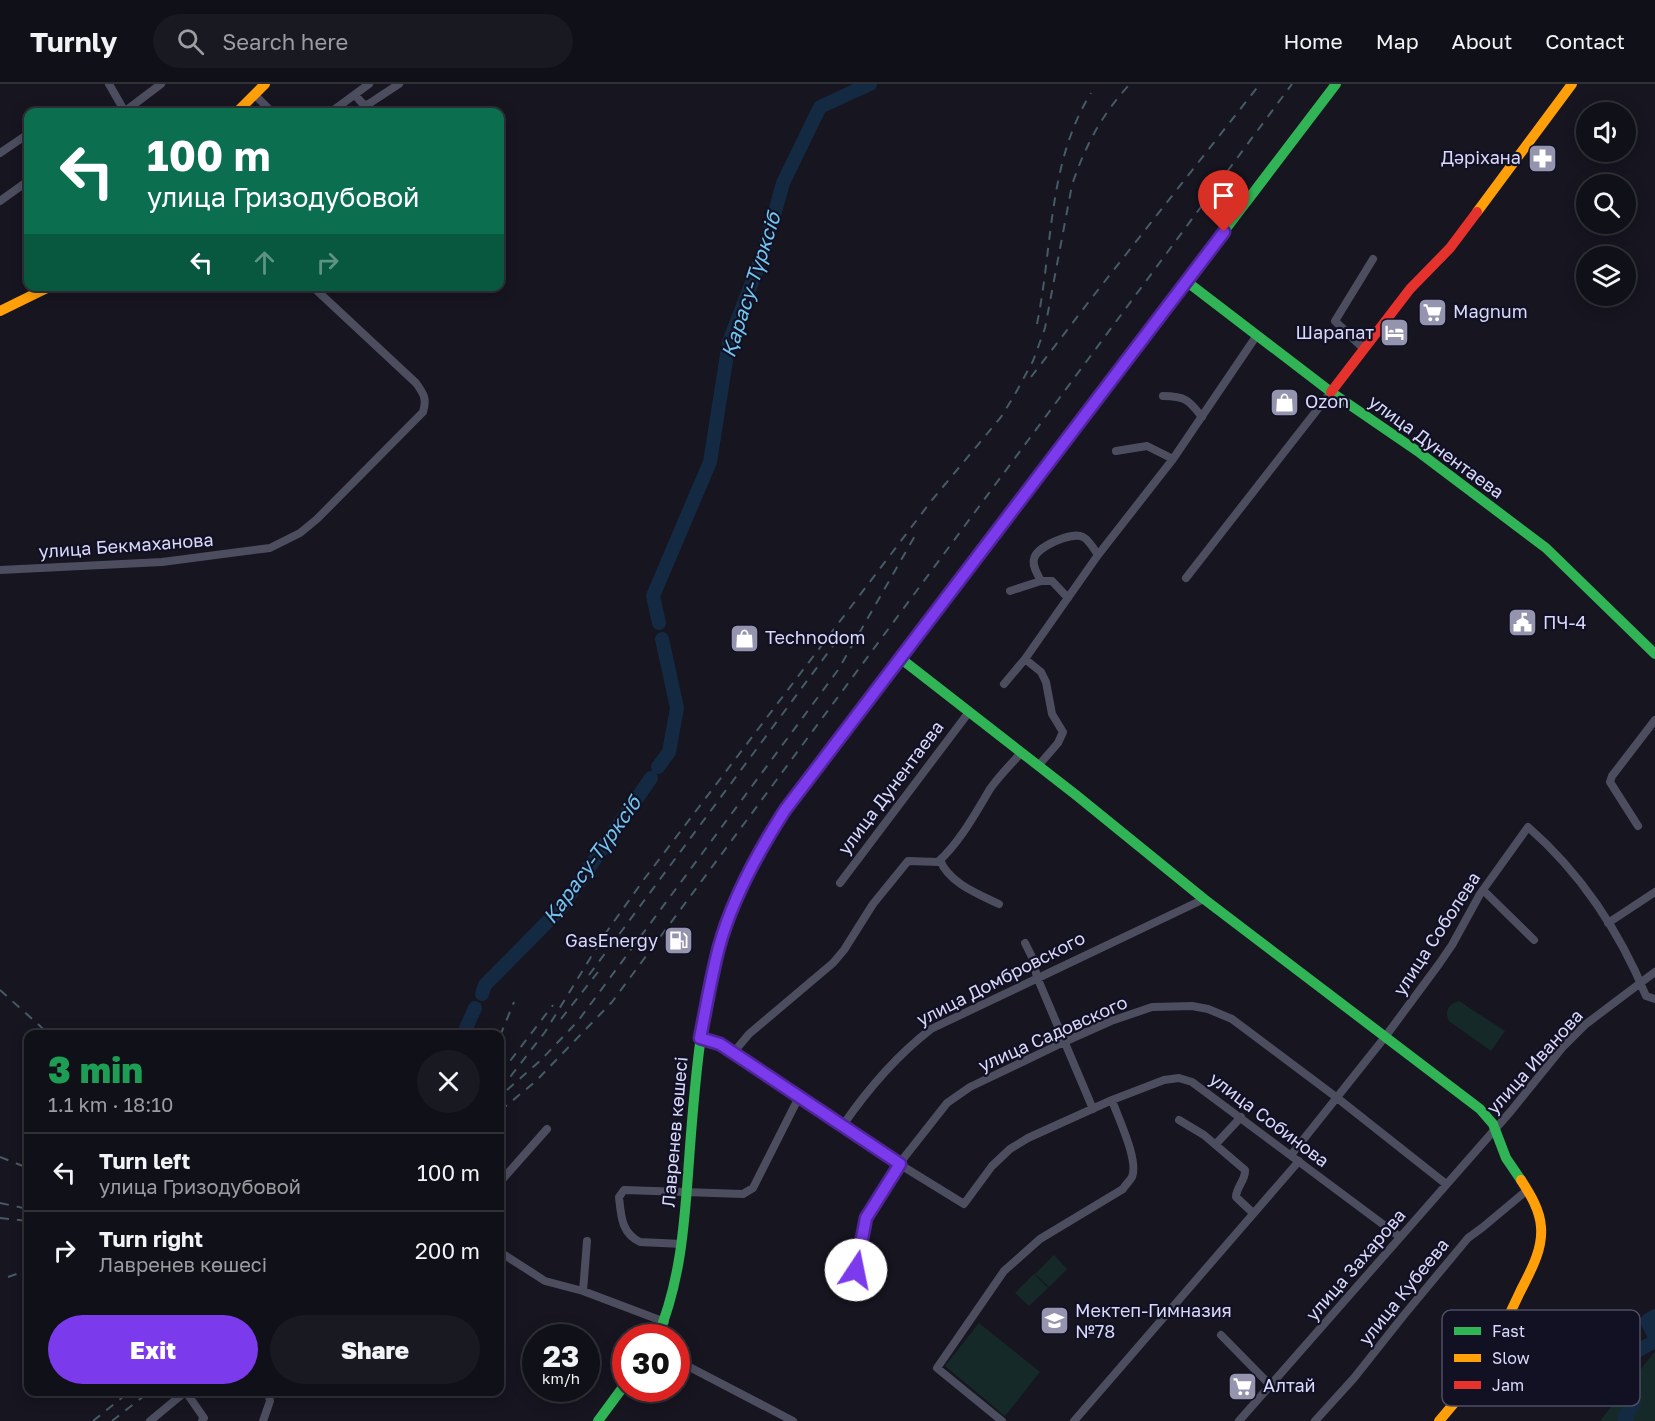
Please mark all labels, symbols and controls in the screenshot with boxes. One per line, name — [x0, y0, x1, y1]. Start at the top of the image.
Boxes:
search box — [153, 14, 573, 68]
text: Turnly — [30, 25, 117, 58]
icon: search — [174, 25, 207, 58]
text: Search here — [222, 28, 348, 55]
text: Home — [1283, 28, 1343, 54]
text: Map — [1376, 28, 1419, 54]
text: About — [1452, 28, 1512, 54]
text: Contact — [1545, 28, 1625, 54]
map controls — [1576, 102, 1636, 306]
button: sound — [1576, 102, 1636, 162]
text: 100 m — [147, 130, 270, 180]
icon: left — [48, 132, 126, 210]
pharmacy icon: Дəріхана — [1526, 142, 1558, 174]
place label: Дəріхана — [1441, 146, 1521, 168]
pin — [1198, 170, 1249, 232]
button: search — [1576, 174, 1636, 234]
icon: arrive — [1207, 179, 1240, 212]
text: улица Гризодубовой — [147, 181, 420, 213]
water label: Қарасу-Түрксіб — [715, 207, 786, 360]
icon: left — [185, 246, 218, 279]
icon: ahead — [248, 246, 281, 279]
icon: right — [311, 246, 344, 279]
button: layers — [1576, 246, 1636, 306]
supermarket icon: Magnum — [1416, 296, 1448, 328]
place label: Magnum — [1453, 300, 1528, 322]
hotel icon: Шарапат — [1379, 317, 1411, 349]
place label: Шарапат — [1296, 321, 1374, 343]
shop icon: Ozon — [1268, 386, 1300, 418]
place label: Ozon — [1305, 390, 1349, 412]
street label: улица Дунентаева — [1365, 390, 1509, 503]
street label: улица Бекмаханова — [38, 528, 214, 562]
public building icon: ПЧ-4 — [1506, 607, 1538, 639]
place label: ПЧ-4 — [1543, 611, 1586, 633]
shop icon: Technodom — [728, 622, 760, 654]
place label: Technodom — [765, 626, 866, 648]
street label: улица Дунентаева — [833, 716, 948, 859]
water label: Қарасу-Түрксіб — [537, 790, 647, 928]
street label: улица Соболева — [1388, 868, 1484, 999]
fuel station icon: GasEnergy — [663, 925, 695, 957]
street label: улица Домбровского — [913, 926, 1089, 1030]
place label: GasEnergy — [565, 929, 658, 951]
street label: улица Садовского — [975, 990, 1131, 1076]
street label: улица Иванова — [1481, 1004, 1587, 1118]
text: 3 min — [48, 1048, 143, 1091]
button: close — [417, 1050, 480, 1113]
street label: Лавренев көшесі — [656, 1056, 692, 1208]
street label: улица Собинова — [1205, 1067, 1334, 1171]
text: 1.1 km · 18:10 — [48, 1092, 173, 1116]
text: Turn left — [99, 1147, 190, 1174]
icon: left — [48, 1156, 81, 1189]
text: 100 m — [417, 1159, 480, 1186]
text: улица Гризодубовой — [99, 1174, 301, 1198]
street label: улица Захарова — [1301, 1204, 1410, 1325]
text: Turn right — [99, 1225, 203, 1252]
street label: улица Кубеева — [1353, 1233, 1453, 1349]
icon: right — [48, 1234, 81, 1267]
text: 200 m — [415, 1237, 480, 1264]
position arrow — [824, 1238, 888, 1302]
text: Лавренев көшесі — [99, 1252, 267, 1276]
place label: Мектеп-Гимназия №78 — [1075, 1299, 1232, 1342]
school or university icon: Мектеп-Гимназия №78 — [1038, 1305, 1070, 1337]
legend — [1442, 1310, 1640, 1406]
button: Exit — [48, 1315, 258, 1384]
button: Share — [270, 1315, 480, 1384]
text: Fast — [1492, 1321, 1525, 1341]
speed limit sign: 30 — [612, 1324, 690, 1402]
text: 23 — [543, 1338, 579, 1374]
text: Slow — [1492, 1348, 1530, 1368]
text: km/h — [542, 1369, 580, 1387]
supermarket icon: Алтай — [1226, 1370, 1258, 1402]
place label: Алтай — [1263, 1374, 1316, 1396]
text: Jam — [1492, 1375, 1524, 1395]

